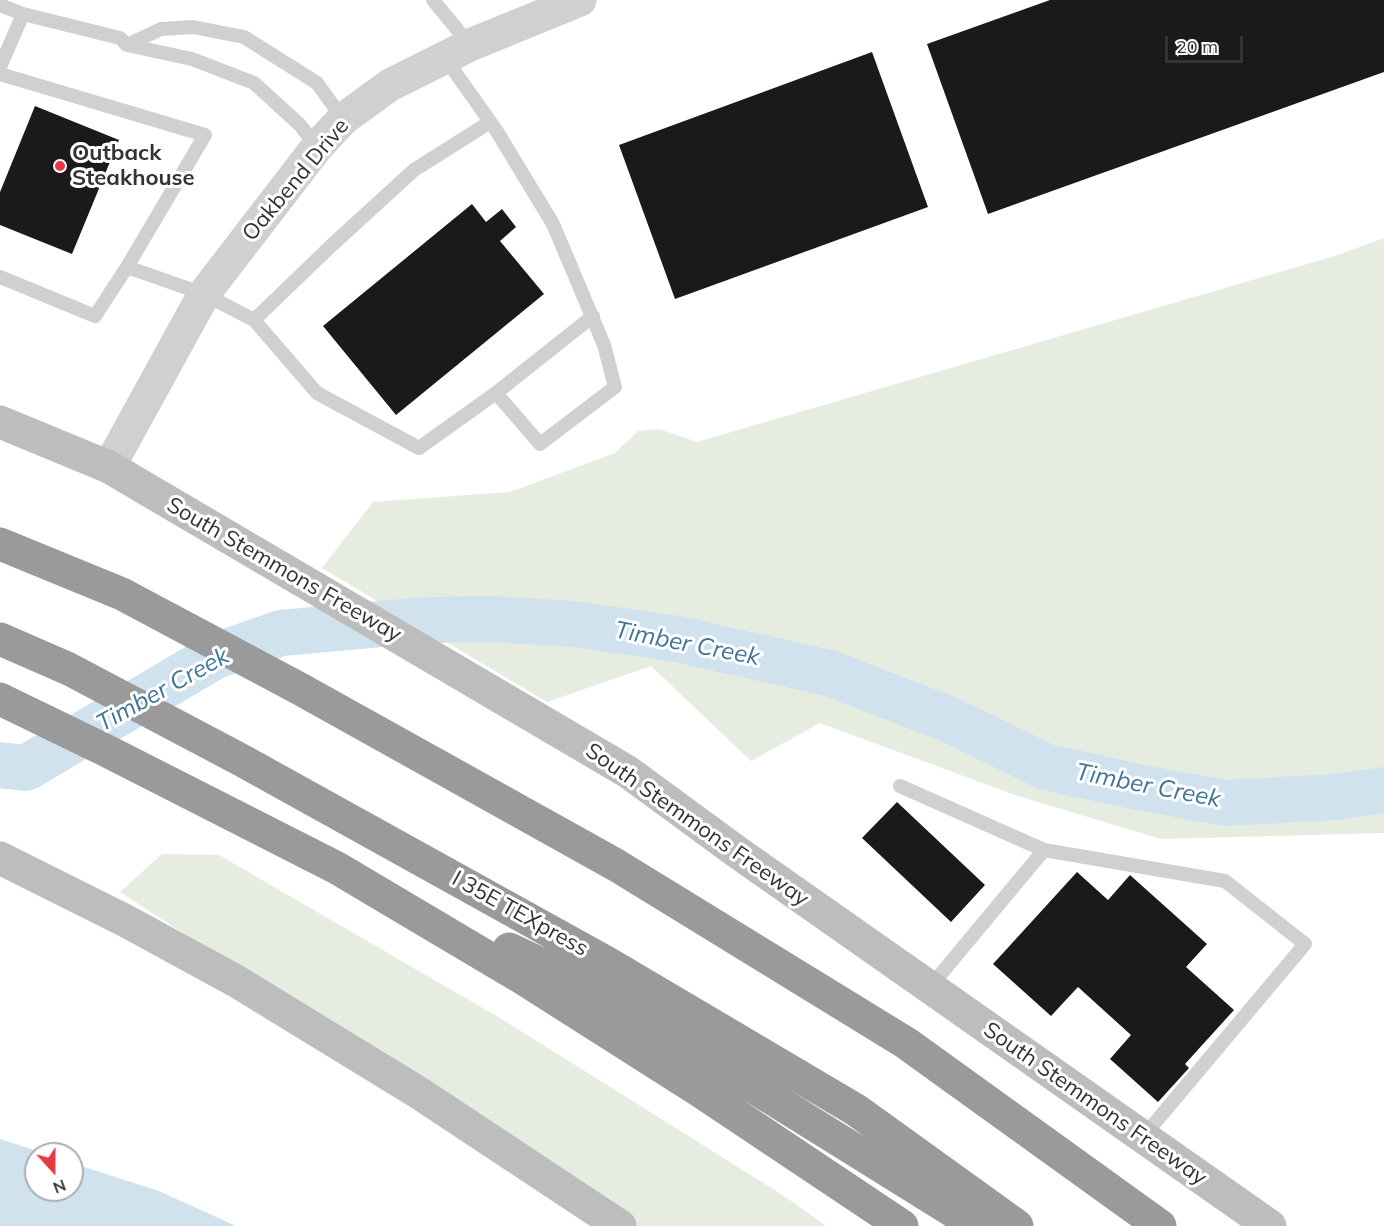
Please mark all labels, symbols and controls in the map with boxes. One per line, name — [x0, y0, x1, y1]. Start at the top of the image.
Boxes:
scale bar — [1168, 24, 1246, 62]
text: 20 m — [1176, 35, 1218, 58]
street label: Oakbend Drive — [237, 113, 355, 247]
place label: Outback Steakhouse — [72, 140, 195, 192]
marker: Outback Steakhouse — [53, 159, 67, 173]
street label: South Stemmons Freeway — [162, 492, 406, 648]
water label: Timber Creek — [612, 616, 762, 672]
water label: Timber Creek — [92, 642, 234, 738]
street label: South Stemmons Freeway — [580, 738, 814, 912]
water label: Timber Creek — [1073, 758, 1223, 814]
street label: I 35E TEXpress — [447, 866, 593, 962]
street label: South Stemmons Freeway — [978, 1017, 1212, 1191]
north arrow — [24, 1142, 84, 1202]
text: N — [51, 1175, 69, 1198]

